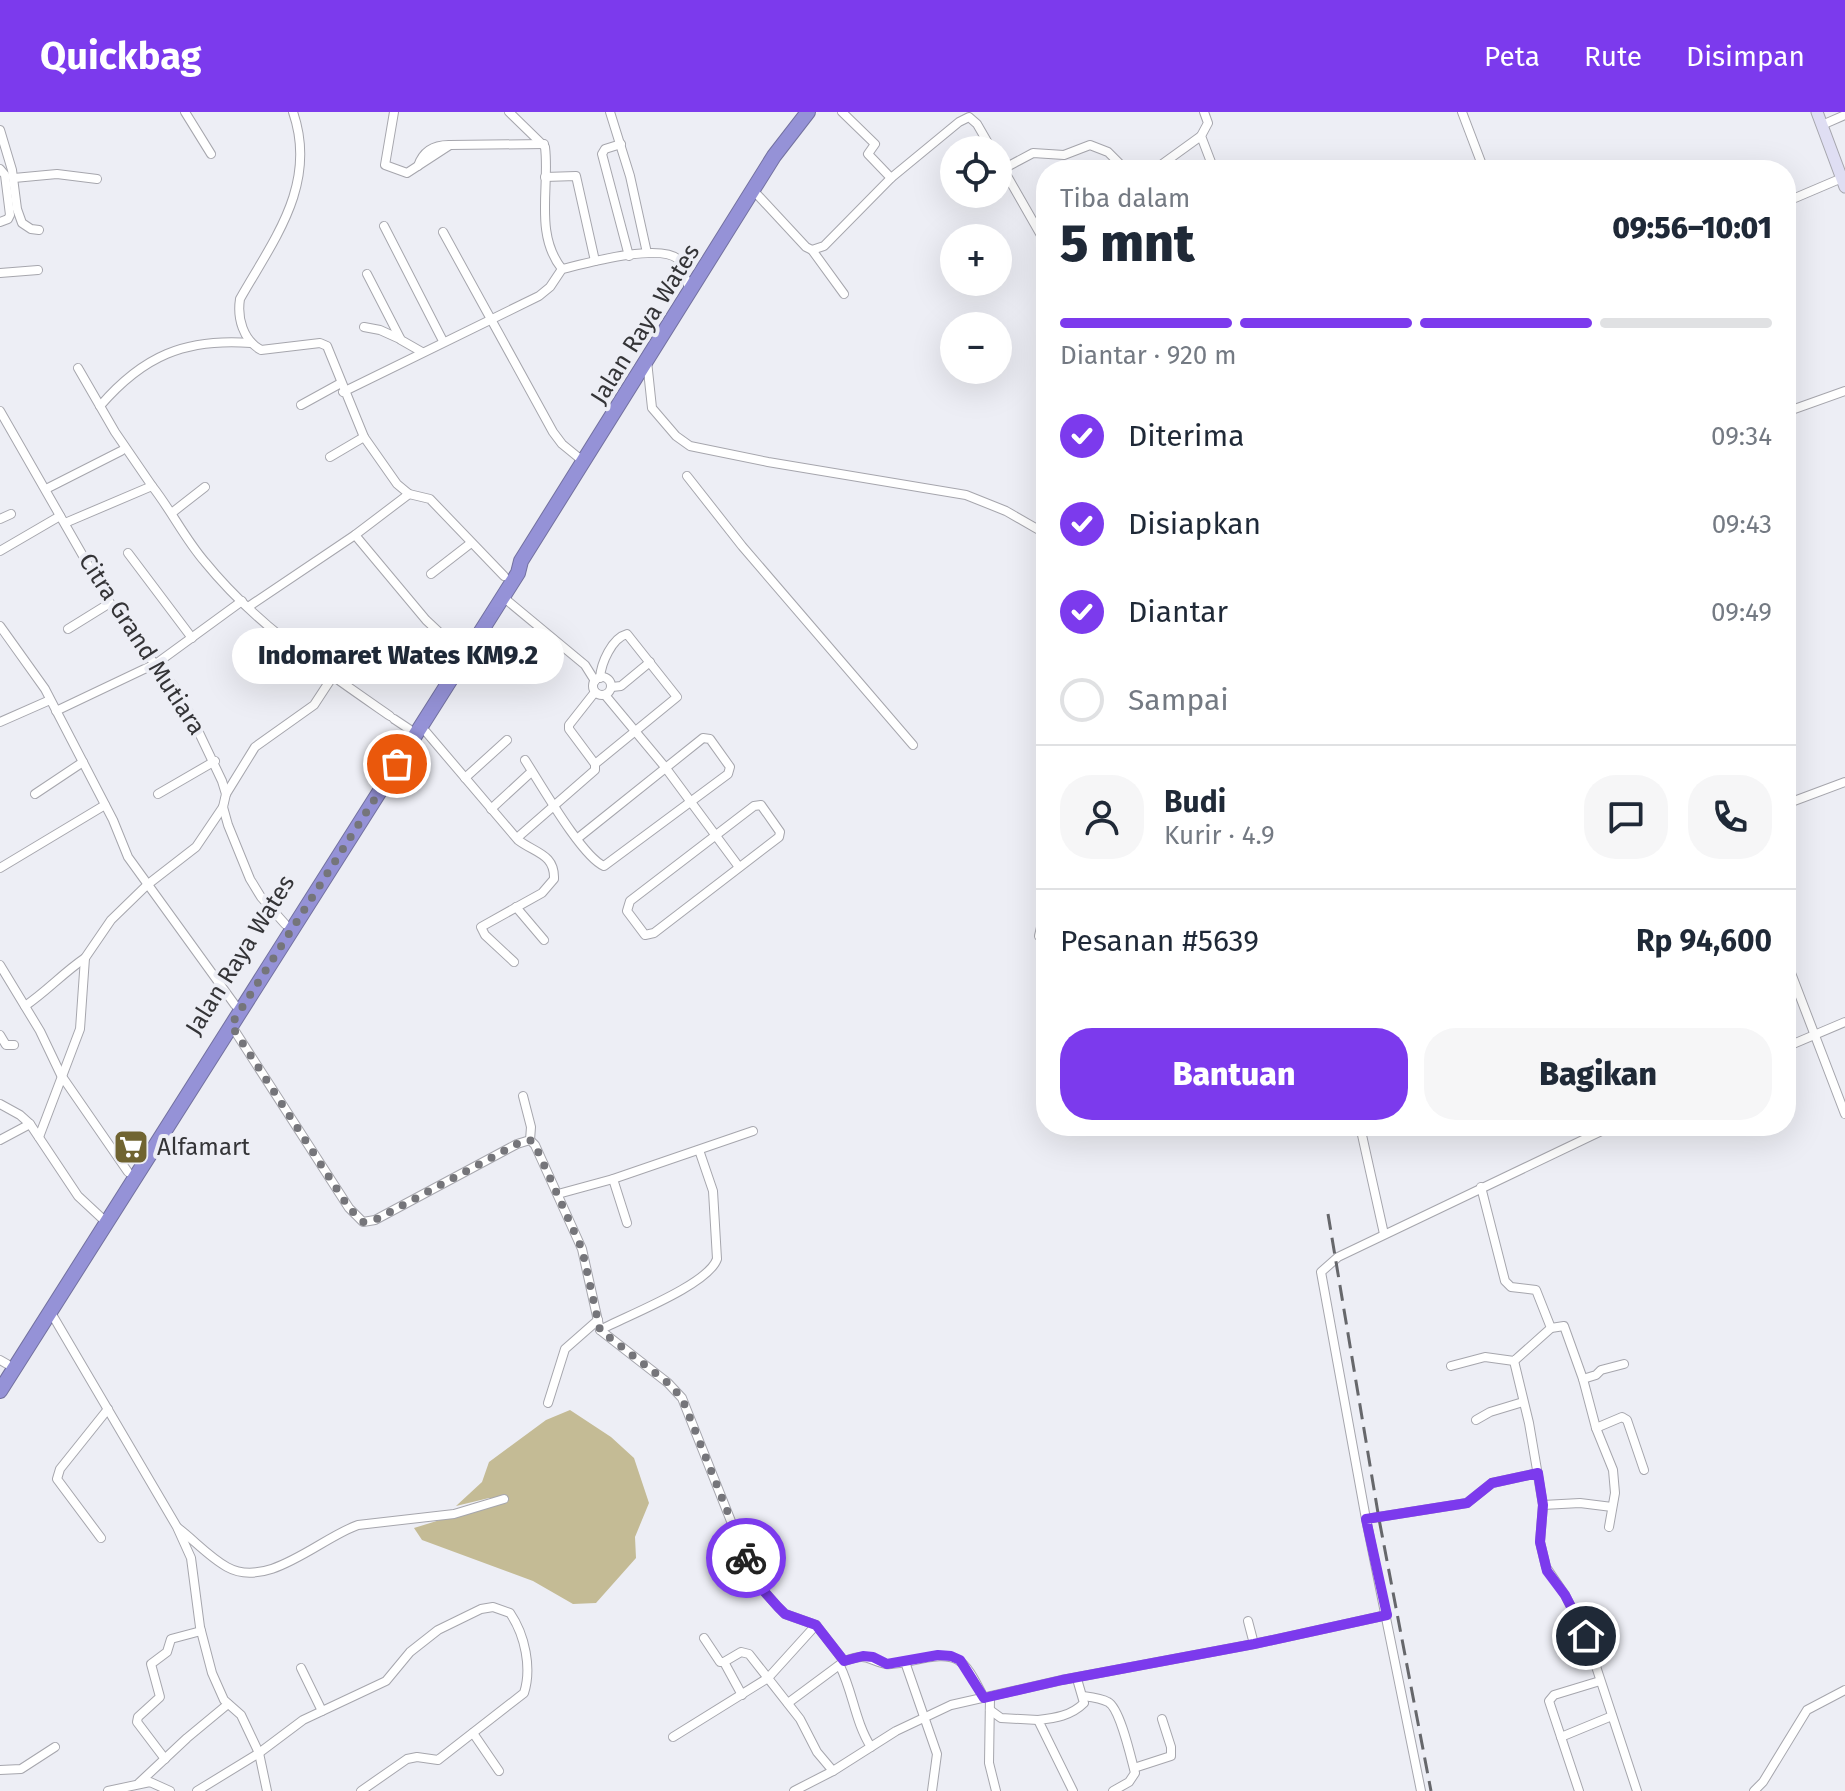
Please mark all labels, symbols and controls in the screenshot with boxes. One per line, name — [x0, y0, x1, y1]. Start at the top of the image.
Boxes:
text: Quickbag — [40, 33, 202, 79]
text: Peta — [1484, 40, 1540, 73]
text: Rute — [1584, 40, 1642, 73]
text: Disimpan — [1686, 40, 1805, 73]
map controls — [940, 136, 1012, 384]
button: locate — [940, 136, 1012, 208]
text: Tiba dalam — [1060, 183, 1190, 214]
text: 09:56–10:01 — [1612, 210, 1772, 246]
text: 5 mnt — [1060, 212, 1194, 275]
button: + — [940, 224, 1012, 296]
street label: Jalan Raya Wates — [585, 239, 705, 409]
button: − — [940, 312, 1012, 384]
text: Diantar · 920 m — [1060, 340, 1237, 371]
icon: check — [1060, 414, 1104, 458]
text: Diterima — [1128, 418, 1245, 454]
text: 09:34 — [1711, 421, 1772, 452]
icon: check — [1060, 502, 1104, 546]
text: Disiapkan — [1128, 506, 1261, 542]
text: 09:43 — [1712, 509, 1772, 540]
street label: Citra Grand Mutiara — [73, 548, 211, 740]
icon: check — [1060, 590, 1104, 634]
text: Diantar — [1128, 594, 1228, 630]
text: 09:49 — [1711, 597, 1772, 628]
callout: Indomaret Wates KM9.2 — [231, 628, 563, 684]
text: Indomaret Wates KM9.2 — [258, 640, 538, 671]
text: Sampai — [1128, 682, 1229, 718]
pin — [363, 730, 431, 798]
icon: bag — [375, 742, 419, 786]
button: person — [1060, 775, 1144, 859]
button: chat — [1584, 775, 1668, 859]
button: phone — [1688, 775, 1772, 859]
text: Budi — [1164, 784, 1226, 820]
text: Kurir · 4.9 — [1164, 820, 1275, 851]
street label: Jalan Raya Wates — [180, 870, 300, 1040]
text: Pesanan #5639 — [1060, 923, 1259, 959]
text: Rp 94,600 — [1636, 923, 1772, 959]
button: Bantuan — [1060, 1028, 1408, 1120]
button: Bagikan — [1424, 1028, 1772, 1120]
supermarket icon: Alfamart — [112, 1128, 150, 1166]
place label: Alfamart — [157, 1133, 250, 1161]
courier — [706, 1518, 786, 1598]
icon: bike — [724, 1536, 768, 1580]
pin — [1552, 1602, 1620, 1670]
icon: home — [1564, 1614, 1608, 1658]

